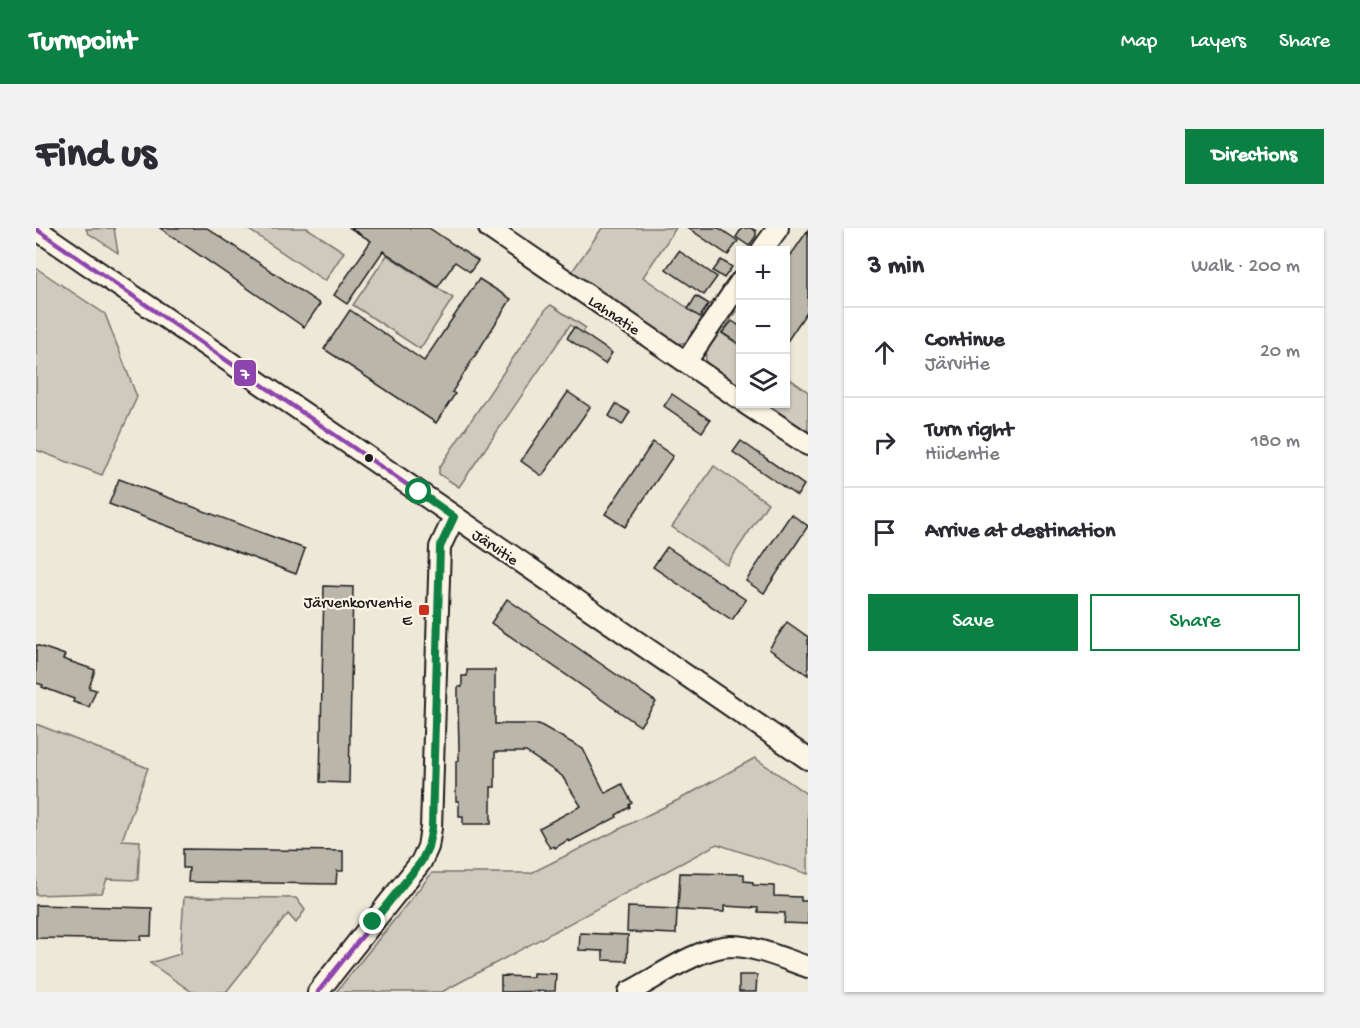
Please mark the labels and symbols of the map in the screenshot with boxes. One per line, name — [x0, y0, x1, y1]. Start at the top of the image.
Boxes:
street label: Lahnatie — [584, 293, 643, 341]
line badge: 7 — [233, 359, 257, 387]
text: 7 — [240, 367, 250, 386]
unlabelled marker — [363, 452, 375, 464]
route start — [405, 478, 431, 504]
street label: Järvitie — [467, 527, 521, 572]
place label: Järvenkorventie E — [304, 595, 413, 632]
marker: Järvenkorventie E — [417, 603, 431, 617]
route end — [359, 908, 385, 934]

